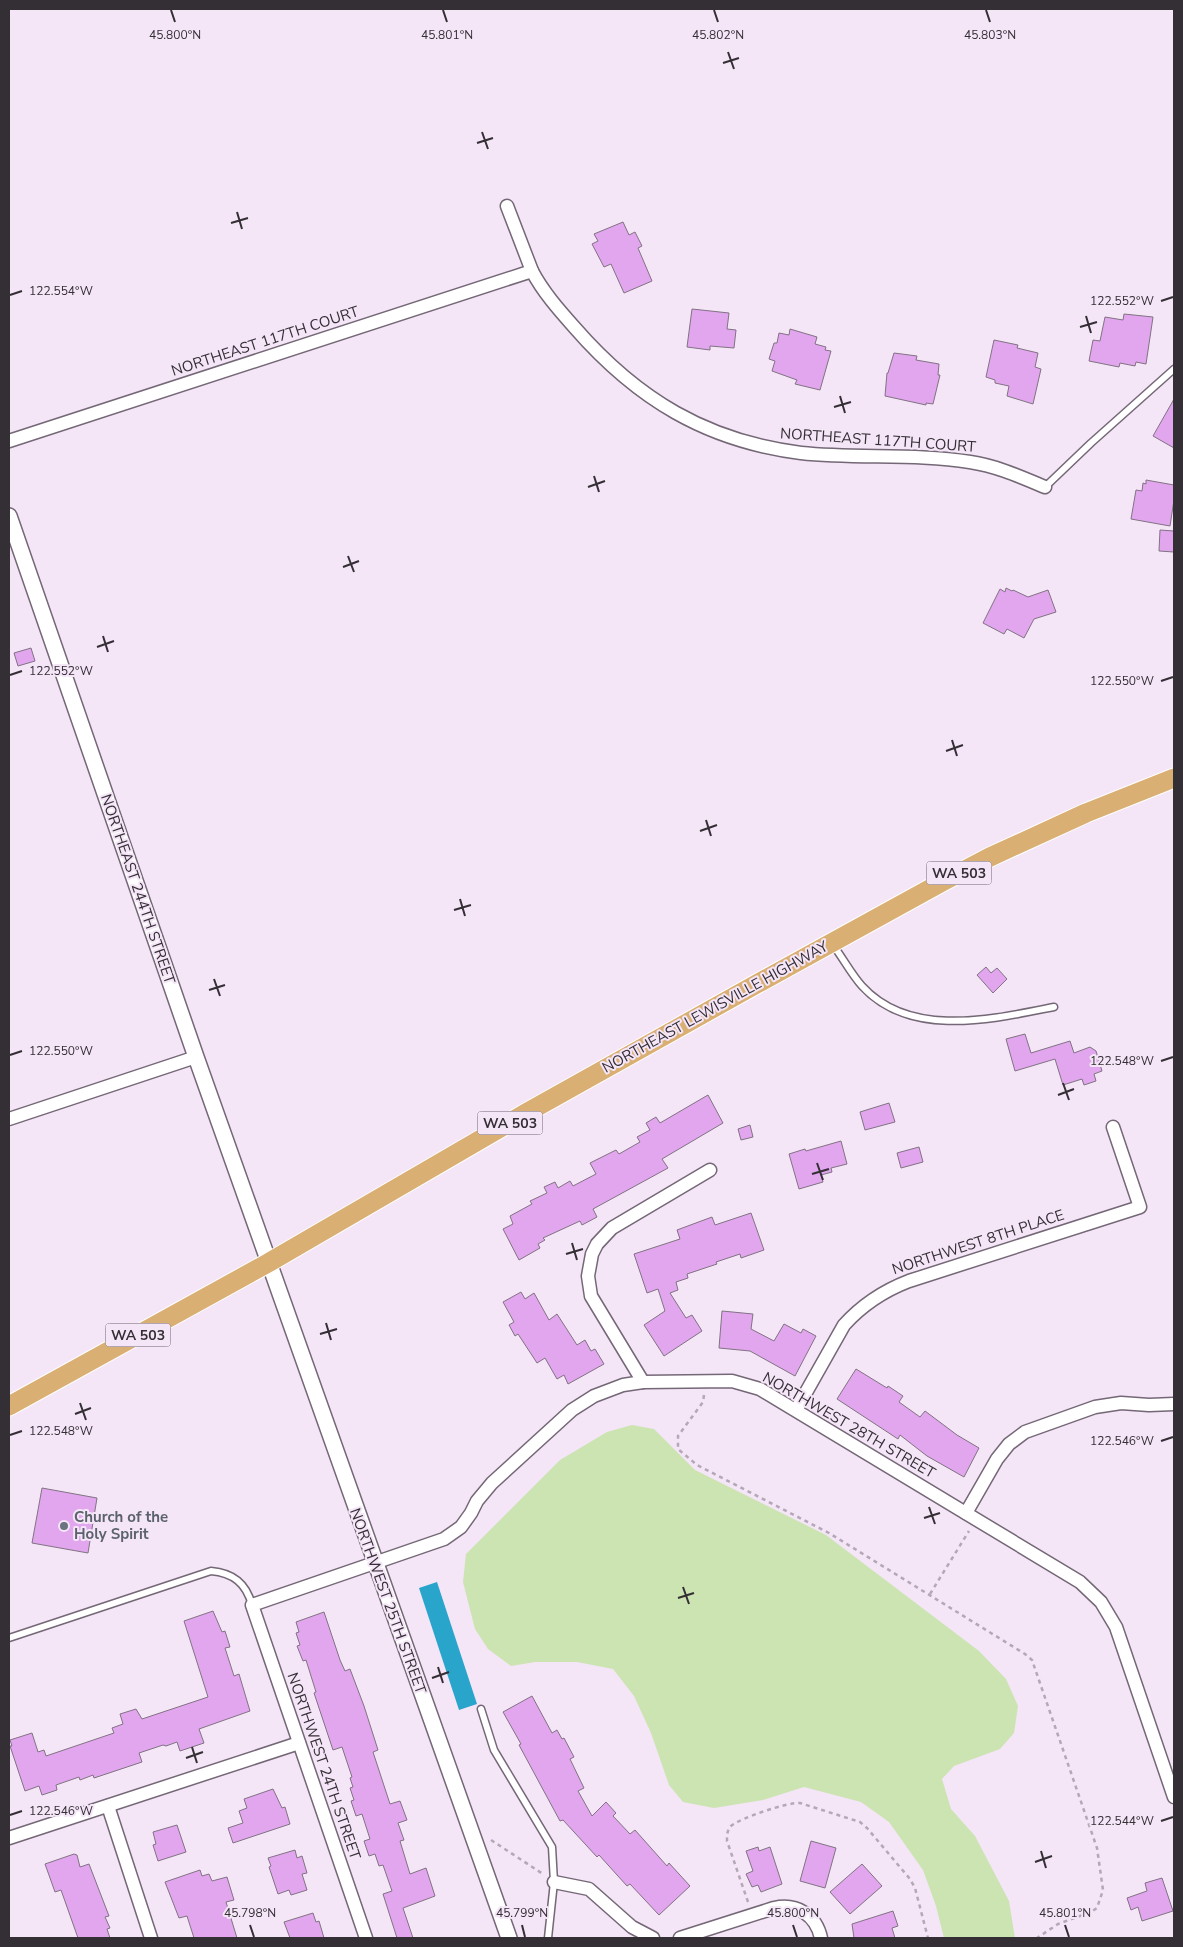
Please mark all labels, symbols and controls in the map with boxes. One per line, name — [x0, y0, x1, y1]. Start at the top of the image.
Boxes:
text: 45.800°N — [149, 27, 201, 43]
text: 45.801°N — [421, 27, 473, 43]
text: 45.802°N — [692, 27, 744, 43]
text: 45.803°N — [964, 27, 1016, 43]
text: 122.554°W — [29, 283, 93, 299]
text: 122.552°W — [1090, 293, 1154, 309]
street label: NORTHEAST 117TH COURT — [169, 301, 361, 381]
street label: NORTHEAST 117TH COURT — [779, 423, 977, 457]
text: 122.552°W — [29, 663, 93, 679]
text: 122.550°W — [1090, 673, 1154, 689]
street label: NORTHEAST 244TH STREET — [96, 791, 180, 987]
road number: WA 503 — [926, 861, 992, 884]
street label: NORTHEAST LEWISVILLE HIGHWAY — [598, 936, 832, 1078]
text: 122.550°W — [29, 1043, 93, 1059]
text: 122.548°W — [1090, 1053, 1154, 1069]
road number: WA 503 — [478, 1112, 542, 1134]
street label: NORTHWEST 8TH PLACE — [889, 1205, 1067, 1279]
road number: WA 503 — [106, 1324, 170, 1346]
street label: NORTHWEST 28TH STREET — [759, 1367, 939, 1483]
text: 122.548°W — [29, 1423, 93, 1439]
text: 122.546°W — [1090, 1433, 1154, 1449]
street label: NORTHWEST 25TH STREET — [345, 1505, 431, 1697]
place label: Church of the Holy Spirit — [74, 1507, 168, 1544]
marker: Church of the Holy Spirit — [58, 1520, 70, 1532]
street label: NORTHWEST 24TH STREET — [283, 1670, 365, 1862]
text: 122.546°W — [29, 1803, 93, 1819]
text: 122.544°W — [1090, 1813, 1154, 1829]
text: 45.798°N — [224, 1905, 276, 1921]
text: 45.799°N — [496, 1905, 548, 1921]
text: 45.800°N — [767, 1905, 819, 1921]
text: 45.801°N — [1039, 1905, 1091, 1921]

